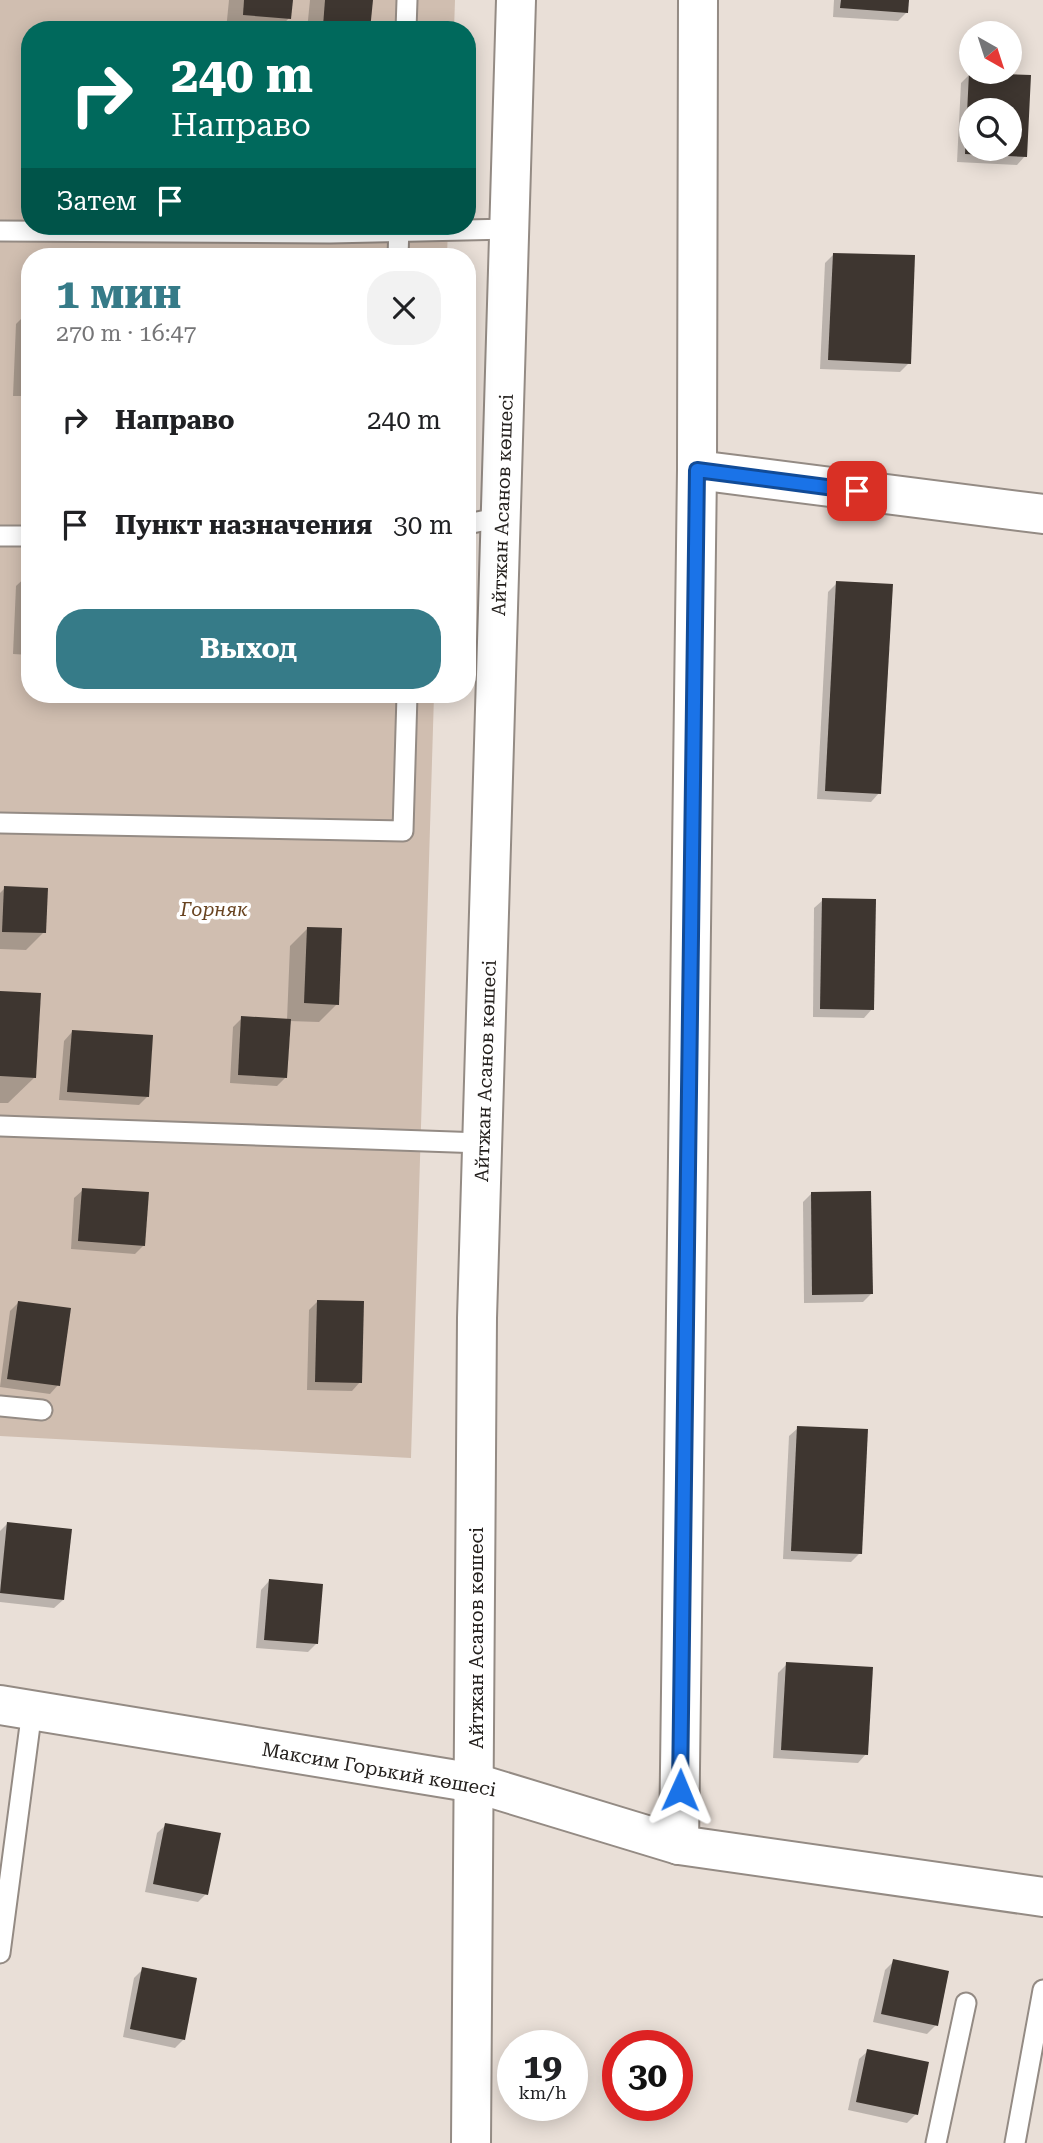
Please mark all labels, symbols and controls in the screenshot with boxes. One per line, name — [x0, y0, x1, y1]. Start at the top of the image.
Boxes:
north arrow — [959, 21, 1022, 84]
map controls — [959, 21, 1022, 161]
text: 240 m — [171, 47, 313, 104]
icon: right — [56, 49, 147, 140]
button: search — [959, 98, 1022, 161]
text: Направо — [171, 106, 311, 144]
icon: arrive — [151, 182, 189, 220]
text: Затем — [56, 186, 137, 216]
text: 1 мин — [56, 269, 181, 318]
button: close — [367, 271, 441, 345]
text: 270 m · 16:47 — [56, 320, 196, 347]
street label: Айтжан Асанов көшесі — [487, 394, 518, 616]
icon: right — [56, 401, 94, 439]
text: Направо — [115, 405, 235, 435]
text: 240 m — [367, 405, 441, 435]
pin — [827, 461, 887, 521]
icon: arrive — [838, 472, 876, 510]
icon: arrive — [56, 506, 94, 544]
text: Пункт назначения — [115, 510, 372, 540]
text: 30 m — [393, 510, 453, 540]
button: Выход — [56, 609, 441, 689]
park label: Горняк — [179, 898, 248, 921]
street label: Айтжан Асанов көшесі — [470, 960, 501, 1182]
street label: Айтжан Асанов көшесі — [465, 1527, 488, 1749]
street label: Максим Горький көшесі — [260, 1738, 498, 1801]
position arrow — [643, 1753, 717, 1827]
speed limit sign: 30 — [602, 2030, 693, 2121]
text: 19 — [523, 2046, 562, 2087]
text: km/h — [518, 2082, 567, 2103]

